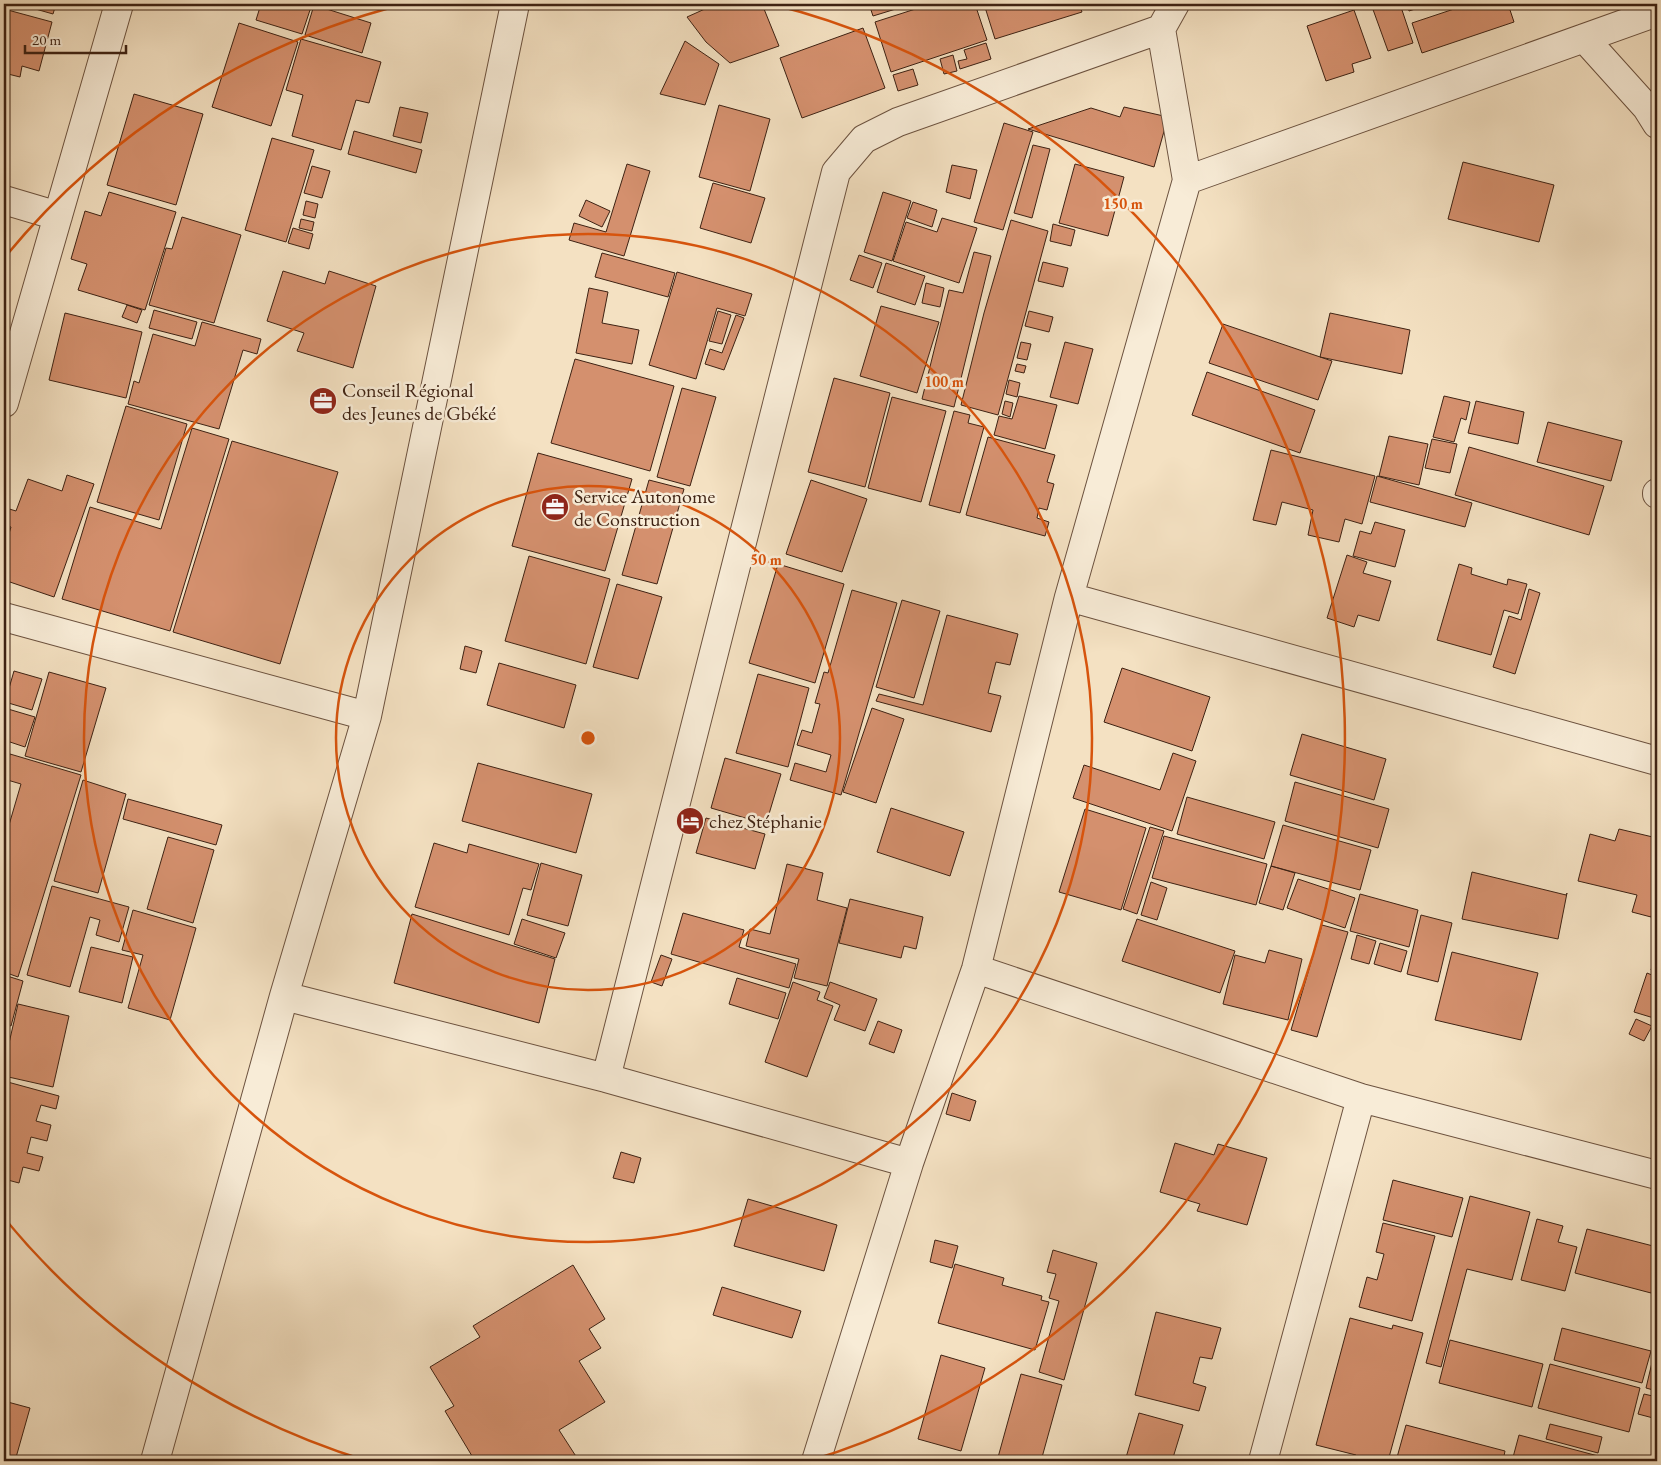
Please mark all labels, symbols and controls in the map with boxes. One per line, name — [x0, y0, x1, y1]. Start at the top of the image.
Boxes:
scale bar — [25, 22, 126, 54]
text: 20 m — [32, 30, 61, 49]
text: 150 m — [1103, 194, 1143, 213]
text: 100 m — [924, 372, 964, 391]
place label: Conseil Régional des Jeunes de Gbéké — [342, 377, 496, 426]
office icon: Conseil Régional des Jeunes de Gbéké — [308, 386, 338, 416]
place label: Service Autonome de Construction — [574, 483, 716, 532]
office icon: Service Autonome de Construction — [540, 492, 570, 522]
text: 50 m — [750, 550, 782, 569]
centre of rings — [579, 729, 597, 747]
hotel icon: chez Stéphanie — [675, 806, 705, 836]
place label: chez Stéphanie — [709, 808, 822, 834]

